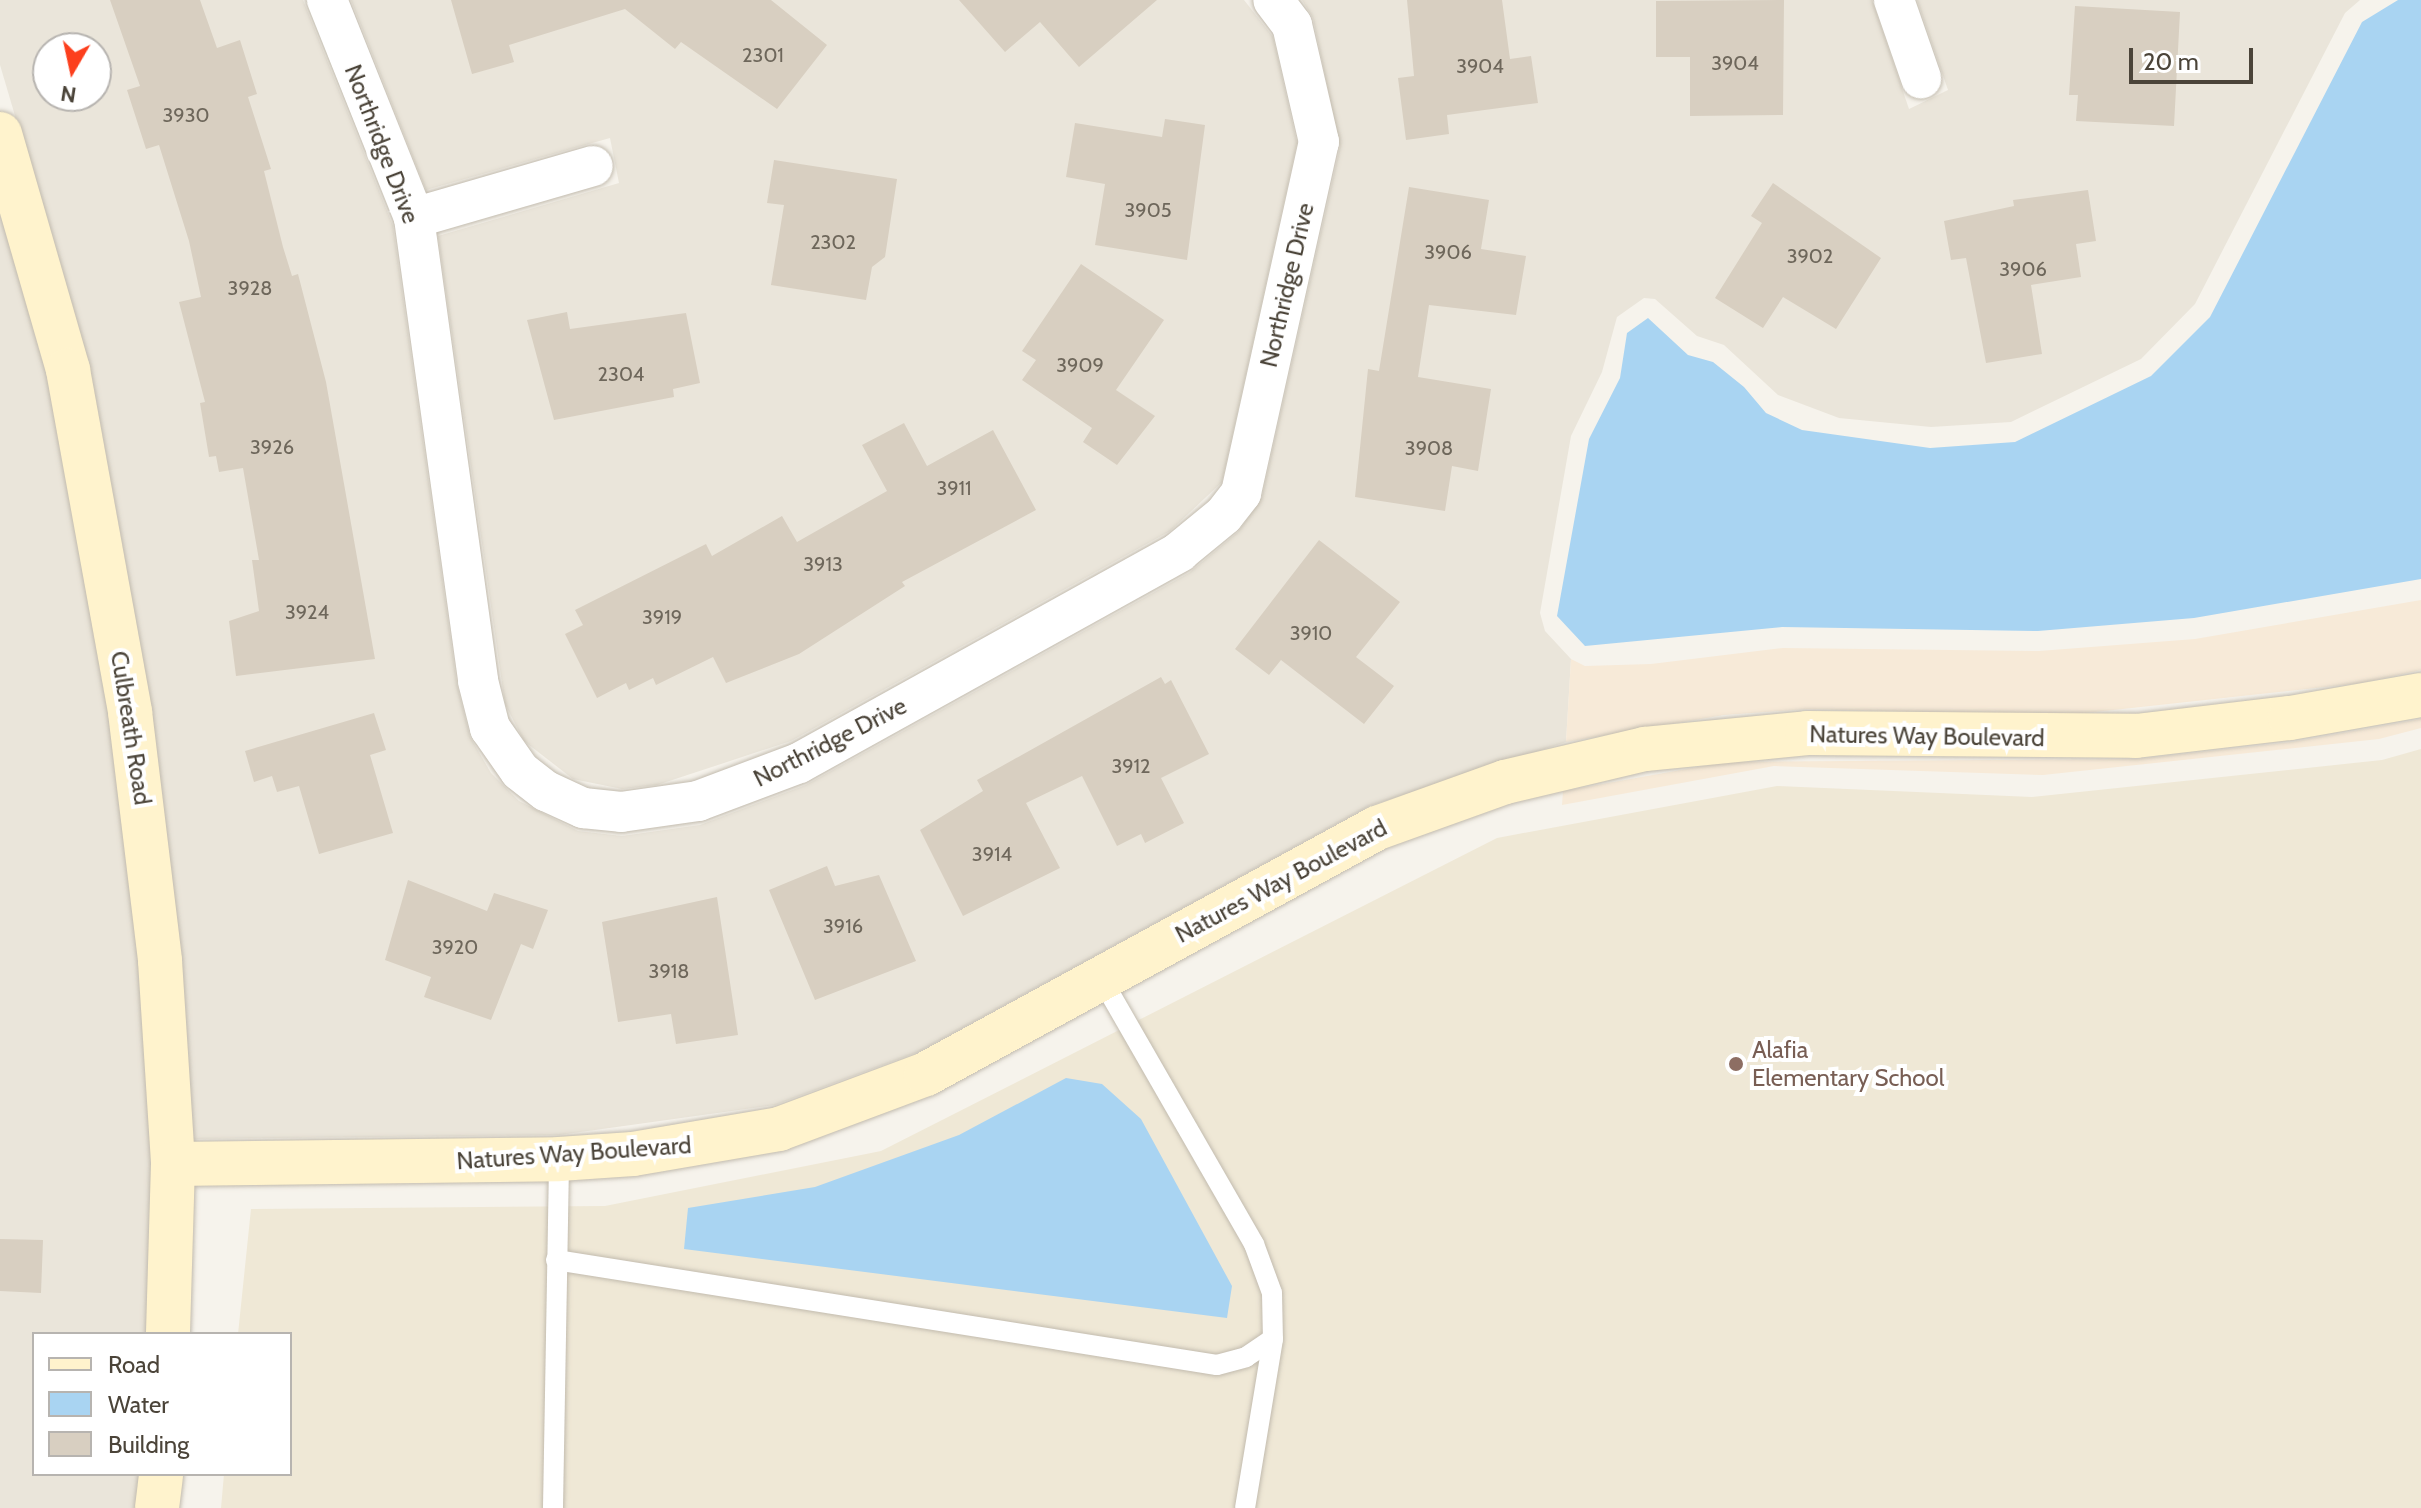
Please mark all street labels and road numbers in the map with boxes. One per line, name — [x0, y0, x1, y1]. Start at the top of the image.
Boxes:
street label: Northridge Drive — [338, 60, 426, 228]
street label: Northridge Drive — [1254, 200, 1320, 370]
street label: Culbreath Road — [105, 649, 157, 807]
street label: Northridge Drive — [749, 691, 911, 793]
street label: Natures Way Boulevard — [1809, 720, 2045, 752]
street label: Natures Way Boulevard — [1170, 813, 1392, 949]
street label: Natures Way Boulevard — [456, 1130, 692, 1176]

